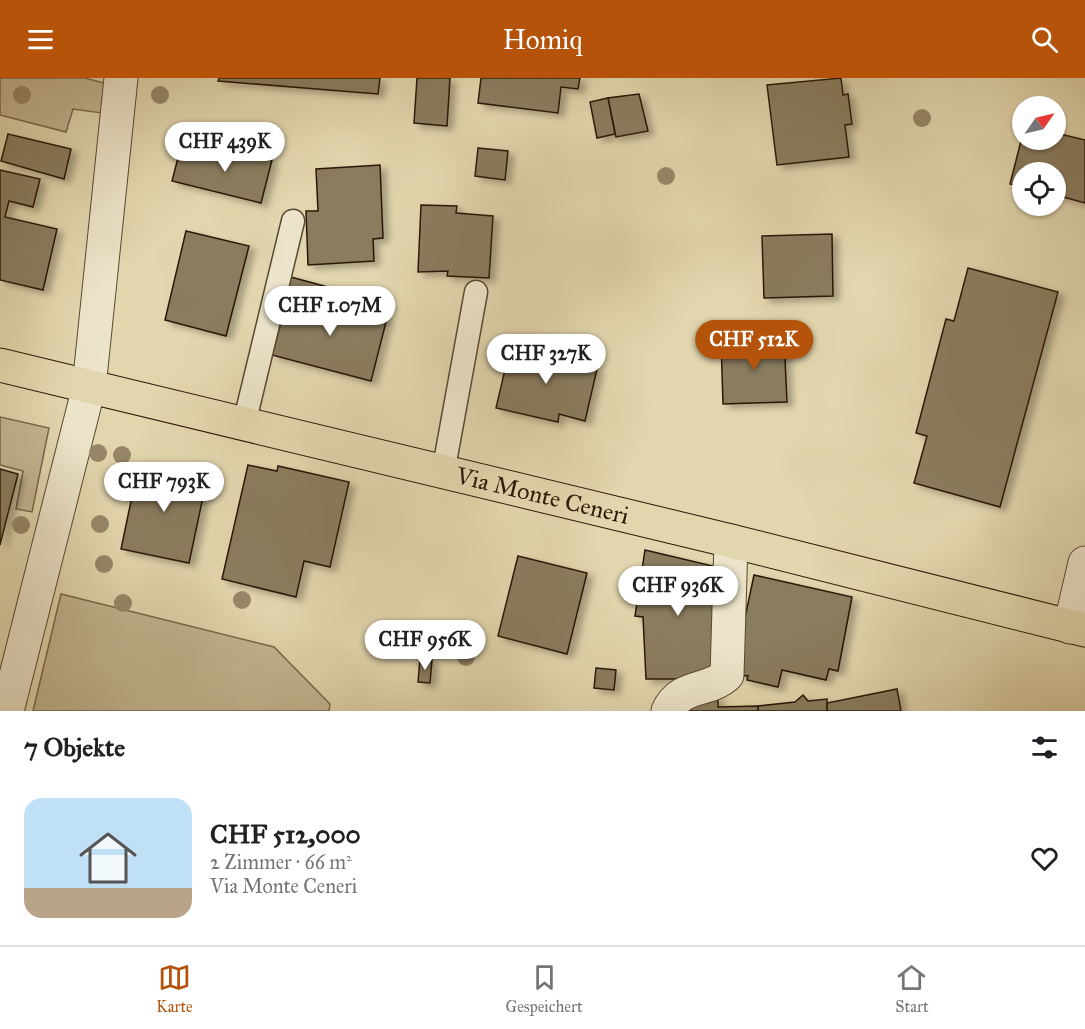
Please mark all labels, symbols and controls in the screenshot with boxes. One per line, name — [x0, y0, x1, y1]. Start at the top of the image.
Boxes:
icon: menu — [24, 23, 57, 56]
text: Homiq — [503, 23, 582, 56]
icon: search — [1028, 23, 1061, 56]
north arrow — [1012, 96, 1066, 150]
map controls — [1012, 96, 1066, 216]
pin: CHF 439K — [163, 122, 287, 173]
text: CHF 439K — [179, 129, 271, 153]
button: locate — [1012, 162, 1066, 216]
pin: CHF 1.07M — [261, 286, 399, 337]
text: CHF 1.07M — [278, 293, 382, 317]
pin: CHF 512K — [692, 320, 816, 371]
text: CHF 512K — [709, 327, 799, 351]
pin: CHF 327K — [484, 334, 608, 385]
text: CHF 327K — [501, 341, 591, 365]
street label: Via Monte Ceneri — [452, 460, 632, 531]
pin: CHF 793K — [102, 462, 226, 513]
text: CHF 793K — [118, 469, 210, 493]
pin: CHF 936K — [616, 566, 740, 617]
text: CHF 936K — [632, 573, 724, 597]
pin: CHF 956K — [363, 620, 487, 671]
text: CHF 956K — [379, 627, 471, 651]
text: 7 Objekte — [24, 731, 125, 763]
icon: filters — [1028, 731, 1061, 764]
text: CHF 512,000 — [210, 818, 361, 850]
icon: home — [72, 822, 144, 894]
icon: heart — [1028, 842, 1061, 875]
text: 2 Zimmer · 66 m² — [210, 850, 352, 874]
text: Via Monte Ceneri — [210, 874, 357, 898]
tab: Karte — [156, 961, 193, 1016]
tab: Gespeichert — [505, 961, 583, 1016]
tab: Start — [895, 961, 929, 1016]

